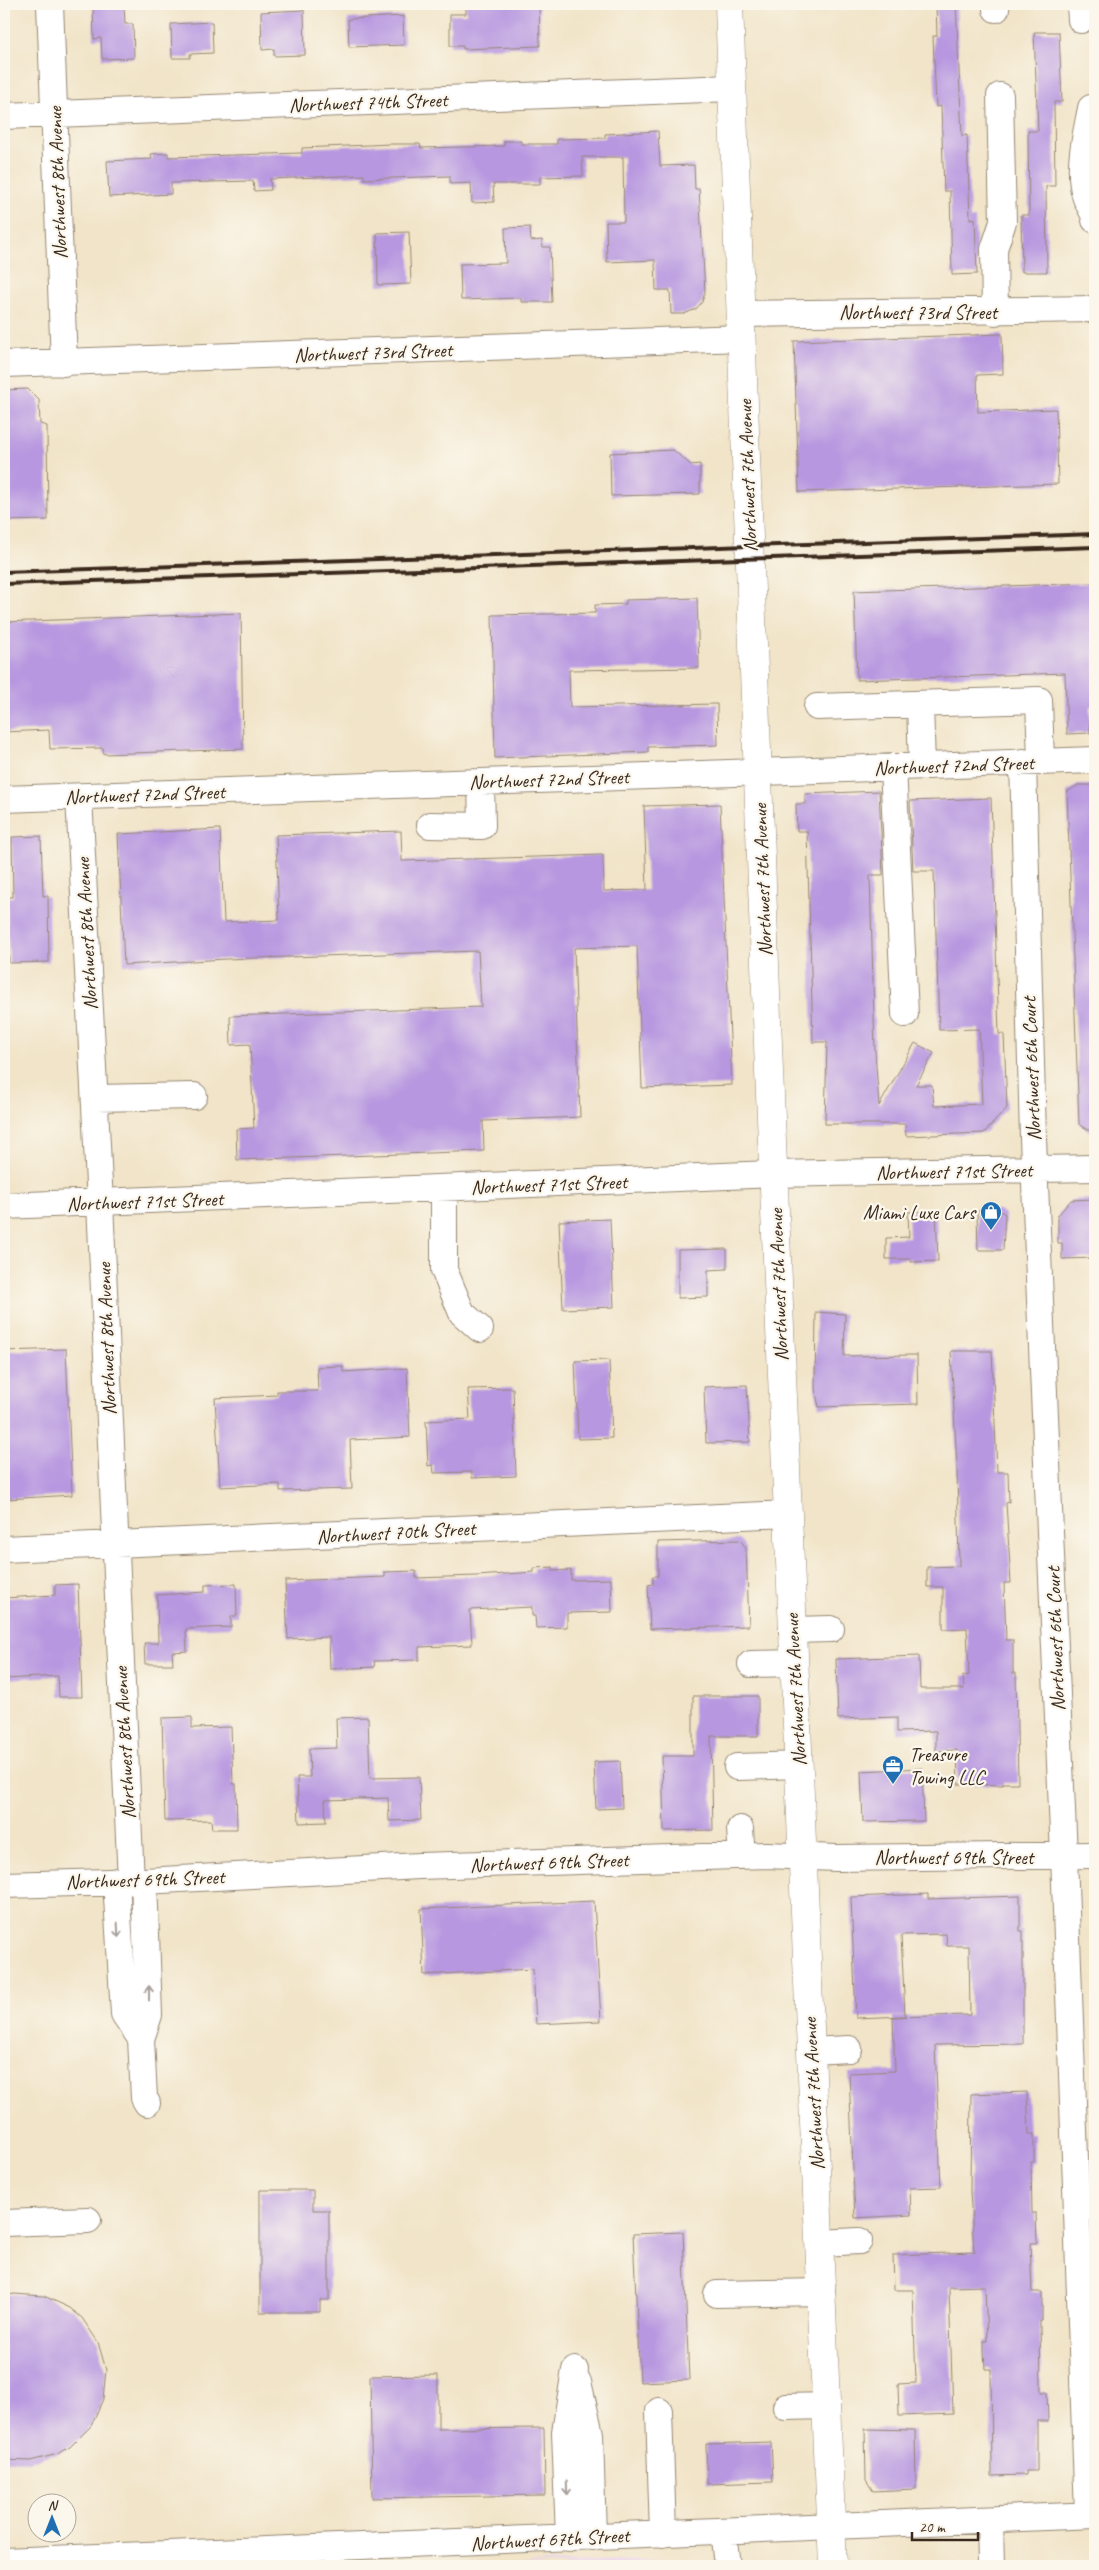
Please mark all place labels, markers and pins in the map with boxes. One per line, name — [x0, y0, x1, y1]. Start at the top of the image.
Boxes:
place label: Miami Luxe Cars — [863, 1200, 977, 1225]
shop icon: Miami Luxe Cars — [979, 1200, 1003, 1231]
place label: Treasure Towing LLC — [909, 1742, 986, 1790]
office icon: Treasure Towing LLC — [881, 1754, 905, 1785]

